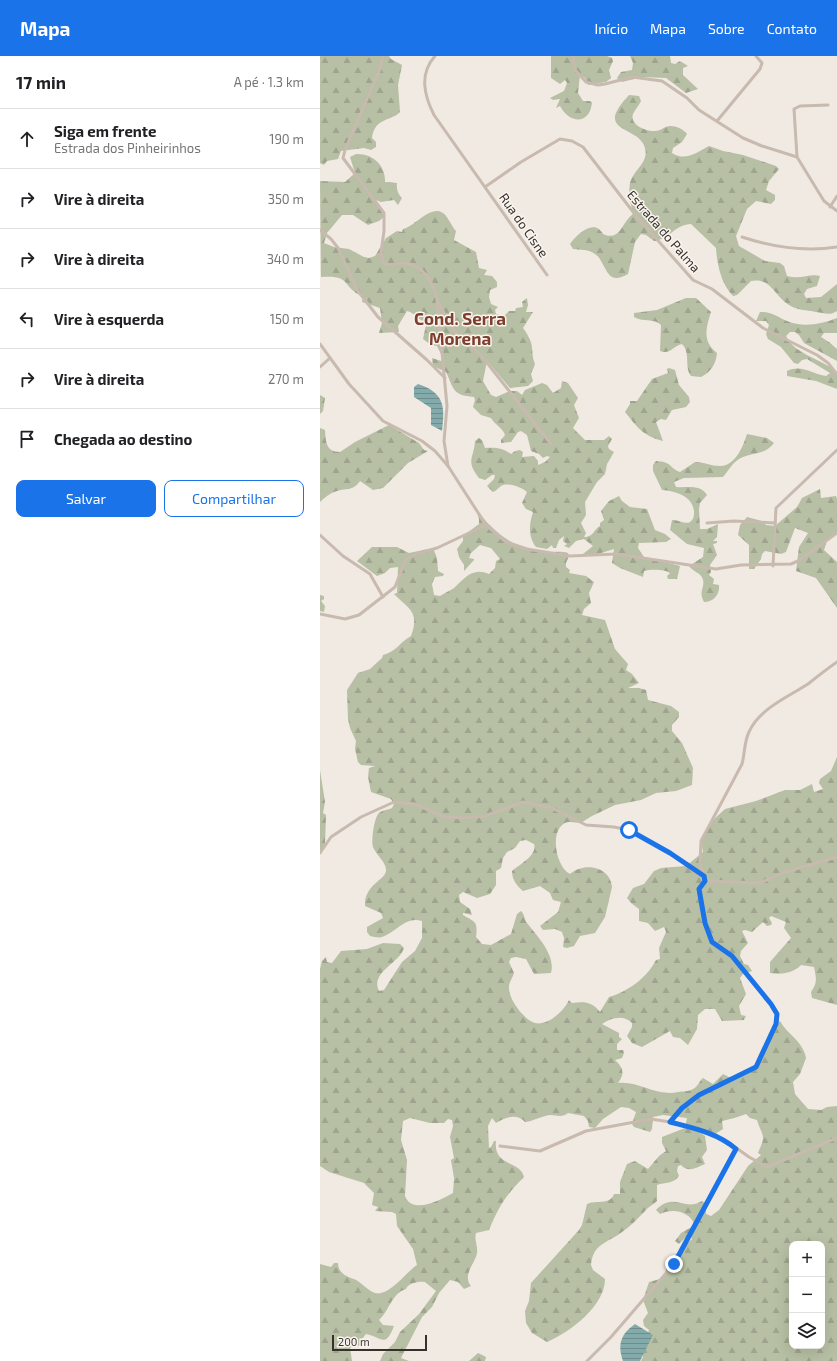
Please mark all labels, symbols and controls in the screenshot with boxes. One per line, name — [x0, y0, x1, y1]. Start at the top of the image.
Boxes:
text: Mapa — [20, 17, 70, 40]
text: Início — [595, 20, 628, 37]
text: Mapa — [650, 20, 686, 37]
text: Sobre — [708, 20, 745, 37]
text: Contato — [767, 20, 817, 37]
text: 17 min — [16, 72, 66, 92]
text: A pé · 1.3 km — [234, 74, 304, 90]
text: Siga em frente — [54, 122, 156, 140]
icon: ahead — [16, 128, 38, 150]
text: 190 m — [269, 131, 304, 147]
text: Estrada dos Pinheirinhos — [54, 140, 201, 156]
street label: Estrada do Palma — [624, 187, 704, 275]
icon: right — [16, 188, 38, 210]
text: Vire à direita — [54, 190, 144, 208]
street label: Rua do Cisne — [496, 190, 552, 260]
text: 350 m — [268, 191, 304, 207]
icon: right — [16, 248, 38, 270]
text: Vire à direita — [54, 250, 144, 268]
text: 340 m — [267, 251, 304, 267]
icon: left — [16, 308, 38, 330]
district label: Cond. Serra Morena — [414, 308, 506, 348]
text: Vire à esquerda — [54, 310, 164, 328]
text: 150 m — [270, 311, 304, 327]
icon: right — [16, 368, 38, 390]
text: Vire à direita — [54, 370, 144, 388]
text: 270 m — [268, 371, 304, 387]
icon: arrive — [16, 428, 38, 450]
text: Chegada ao destino — [54, 430, 192, 448]
button: Salvar — [16, 480, 156, 517]
button: Compartilhar — [164, 480, 304, 517]
route start — [620, 821, 638, 839]
map controls — [789, 1241, 825, 1349]
button: + — [789, 1241, 825, 1277]
route end — [665, 1255, 683, 1273]
button: − — [789, 1277, 825, 1313]
button: layers — [789, 1313, 825, 1349]
scale bar — [332, 1333, 427, 1352]
text: 200 m — [338, 1335, 370, 1348]

